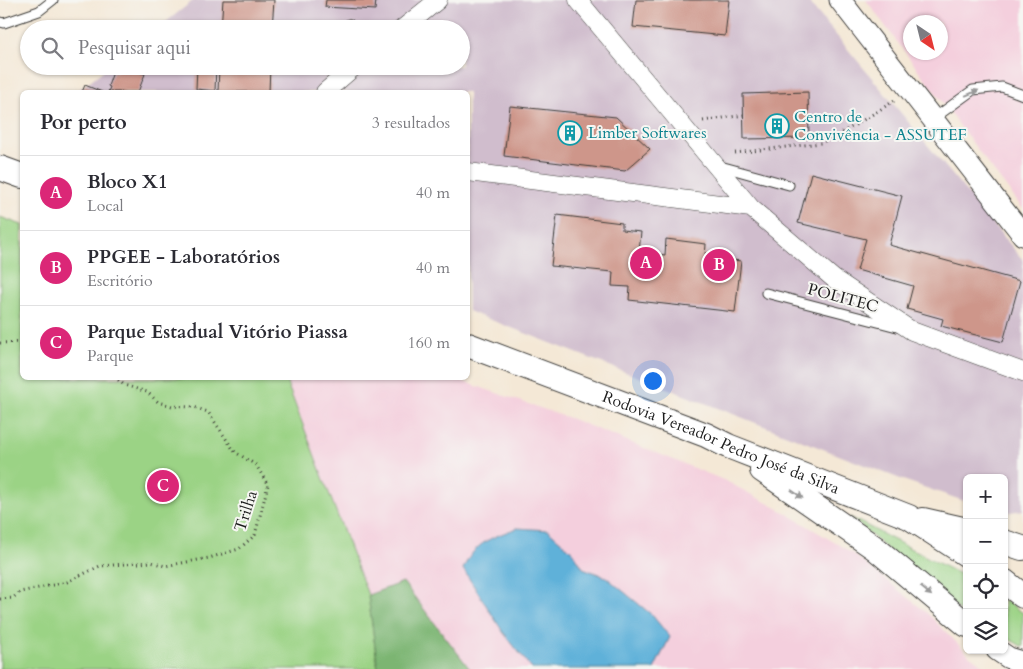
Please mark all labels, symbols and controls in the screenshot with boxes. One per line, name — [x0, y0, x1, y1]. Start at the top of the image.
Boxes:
north arrow — [903, 15, 948, 60]
search box — [20, 20, 470, 75]
icon: search — [38, 34, 66, 62]
text: Pesquisar aqui — [78, 35, 191, 61]
one-way arrow — [965, 88, 980, 97]
place label: Centro de Convivência - ASSUTEF — [794, 106, 967, 146]
text: Por perto — [40, 108, 127, 137]
text: 3 resultados — [372, 112, 450, 134]
building icon: Centro de Convivência - ASSUTEF — [764, 113, 790, 139]
building icon: Limber Softwares — [557, 120, 583, 146]
place label: Limber Softwares — [588, 122, 706, 144]
text: Bloco X1 — [87, 169, 168, 195]
text: A — [50, 182, 62, 204]
text: 40 m — [416, 182, 450, 204]
text: Local — [87, 195, 124, 217]
text: PPGEE - Laboratórios — [87, 244, 280, 270]
pin: A — [630, 244, 662, 282]
pin: B — [703, 246, 735, 284]
text: B — [50, 257, 62, 279]
text: 40 m — [416, 257, 450, 279]
text: Escritório — [87, 270, 153, 292]
street label: POLITEC — [805, 278, 881, 318]
text: Parque Estadual Vitório Piassa — [87, 319, 348, 345]
text: C — [50, 332, 62, 354]
text: 160 m — [408, 332, 450, 354]
text: Parque — [87, 345, 134, 367]
your location — [640, 368, 666, 394]
street label: Rodovia Vereador Pedro José da Silva — [599, 386, 843, 500]
pin: C — [147, 467, 179, 505]
map controls — [963, 474, 1008, 654]
button: + — [963, 474, 1008, 519]
street label: Trilha — [229, 488, 263, 534]
one-way arrow — [790, 489, 804, 499]
button: − — [963, 519, 1008, 564]
button: locate — [963, 564, 1008, 609]
one-way arrow — [920, 586, 933, 597]
button: layers — [963, 609, 1008, 654]

